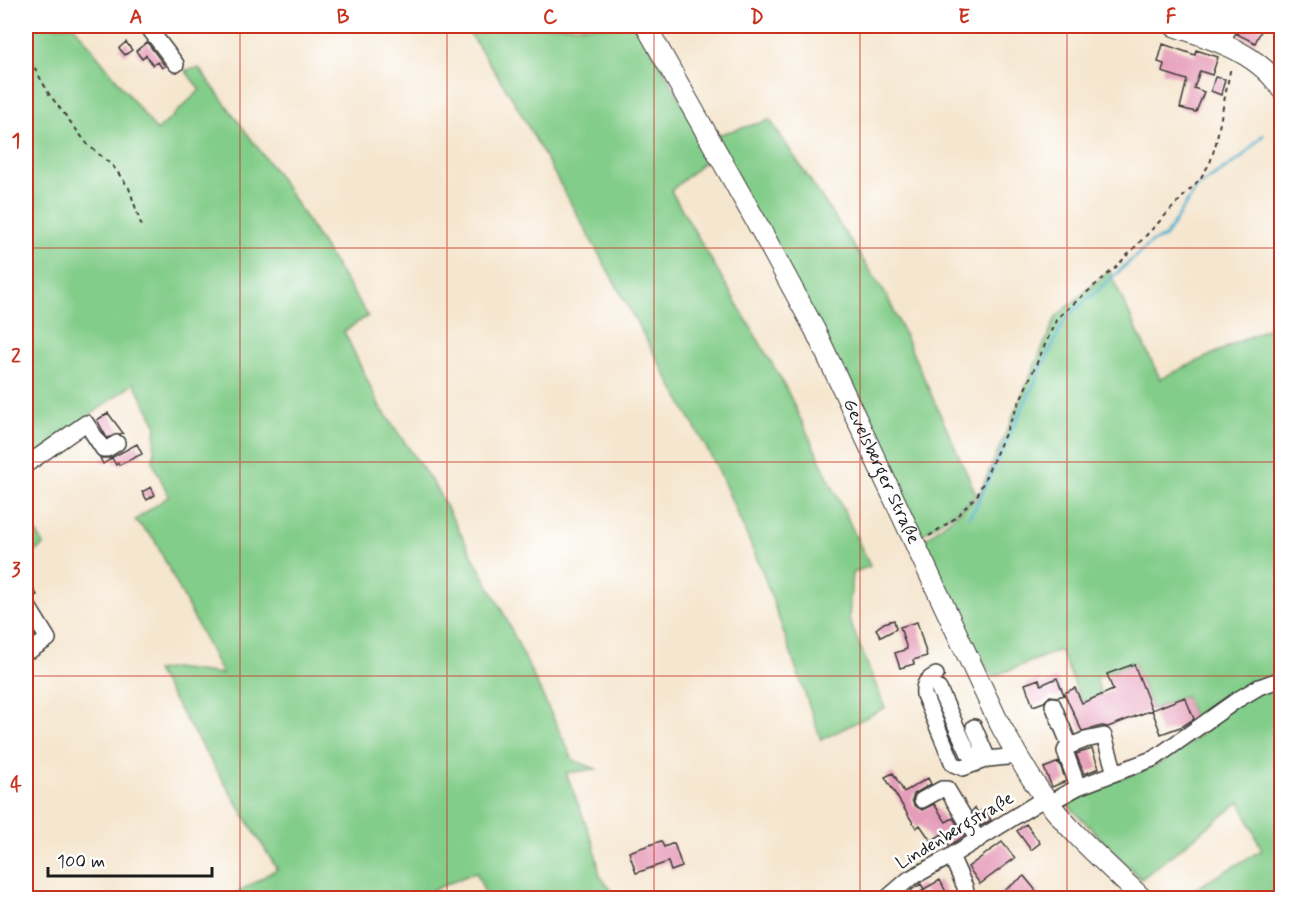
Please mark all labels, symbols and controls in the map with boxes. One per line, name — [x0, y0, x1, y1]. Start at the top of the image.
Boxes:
text: A — [129, 4, 143, 31]
text: B — [337, 4, 350, 31]
text: C — [543, 4, 558, 31]
text: D — [750, 4, 764, 31]
text: E — [958, 4, 970, 31]
text: F — [1166, 4, 1177, 31]
text: 1 — [12, 128, 20, 155]
text: 2 — [11, 343, 21, 370]
street label: Gevelsberger Straße — [837, 395, 926, 548]
text: 3 — [11, 557, 21, 584]
text: 4 — [10, 772, 22, 799]
street label: Lindenbergstraße — [892, 786, 1019, 877]
scale bar — [48, 840, 212, 878]
text: 100 m — [57, 850, 105, 874]

